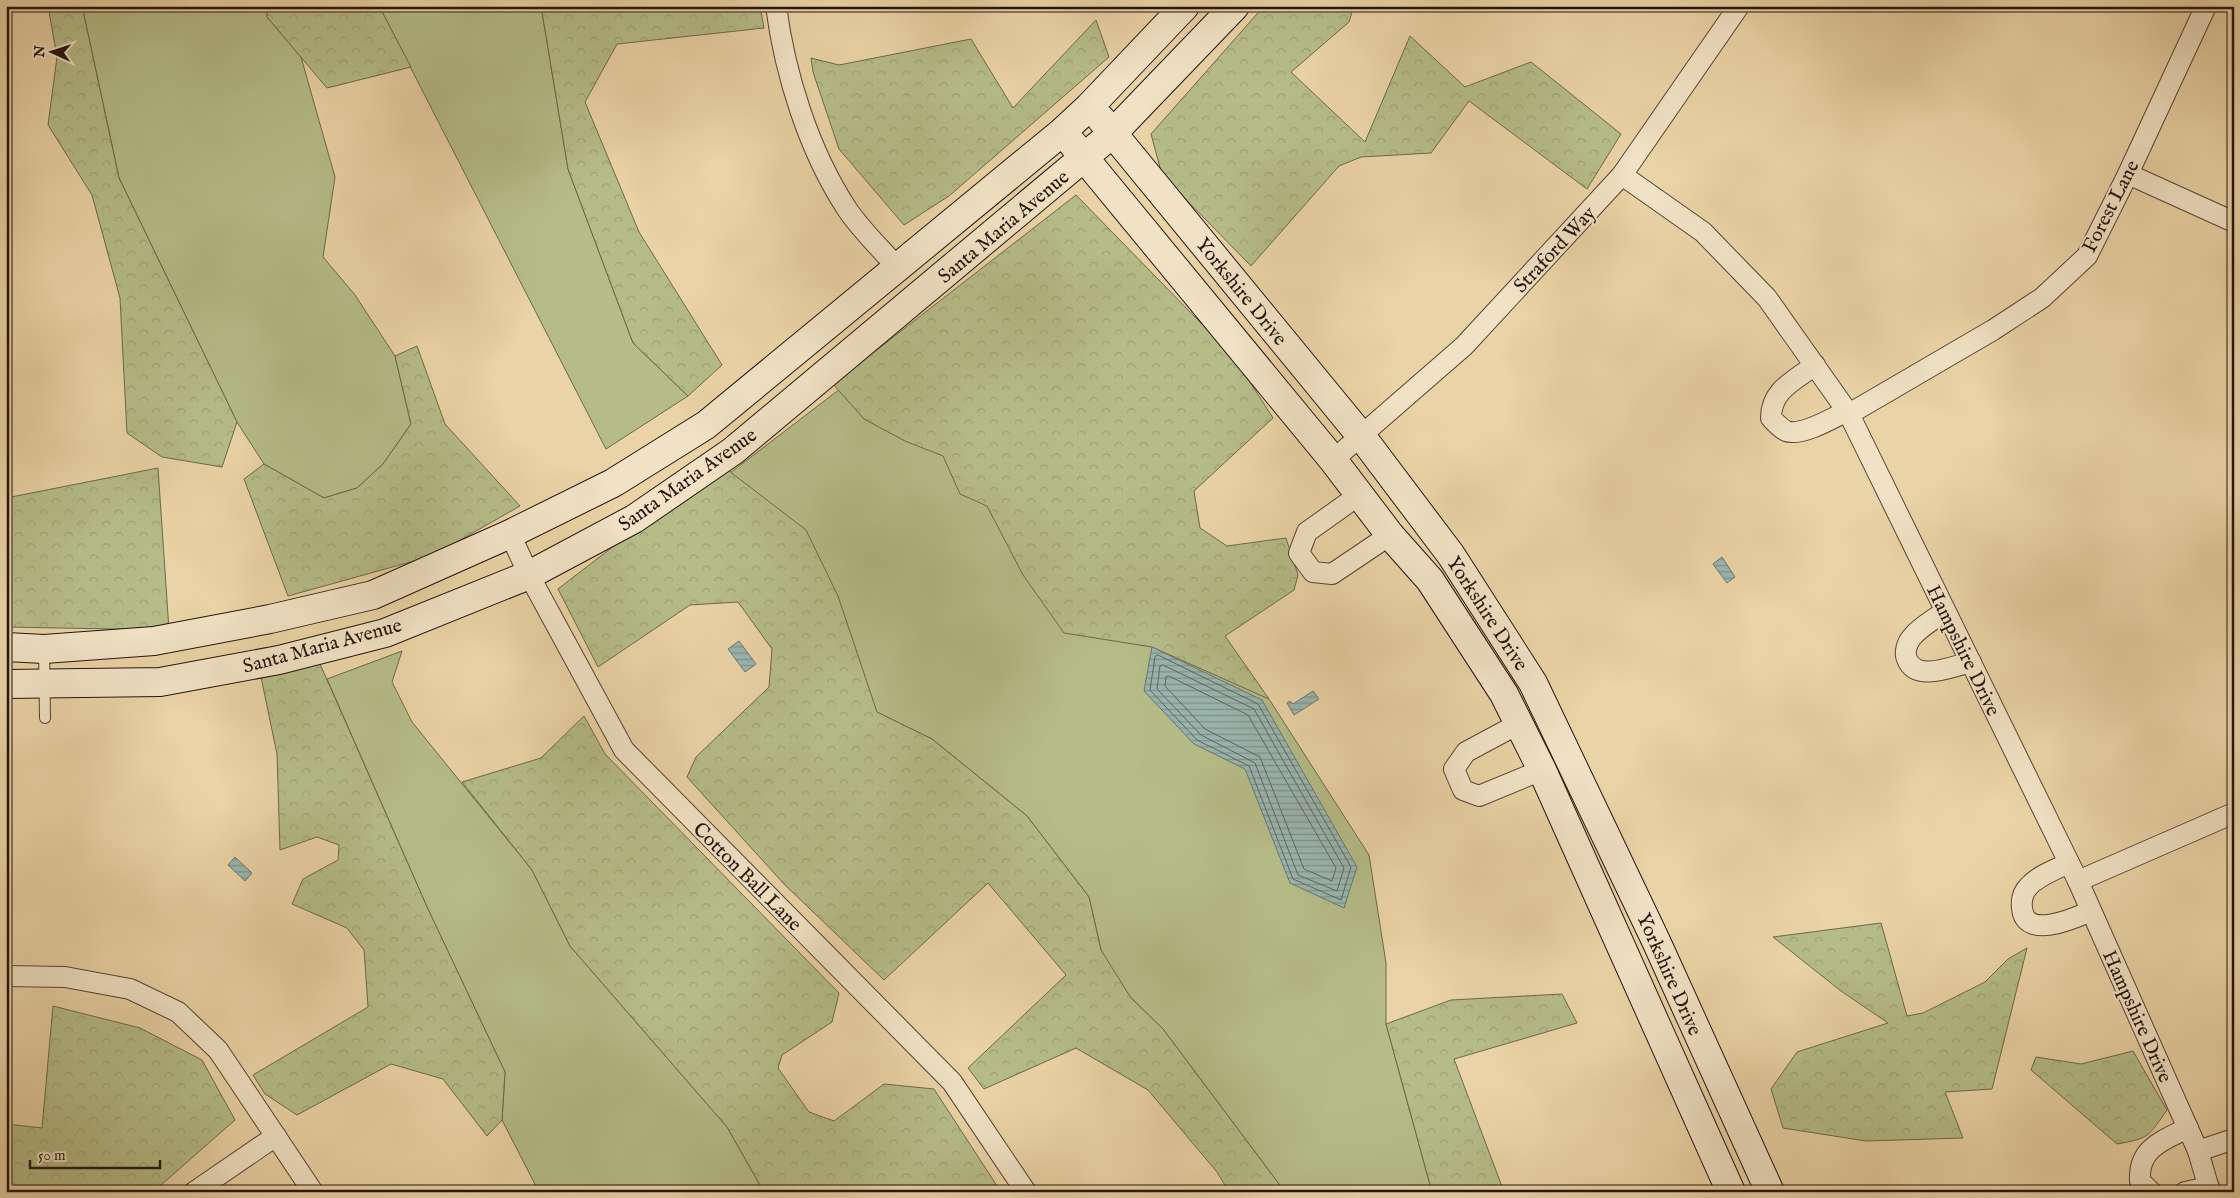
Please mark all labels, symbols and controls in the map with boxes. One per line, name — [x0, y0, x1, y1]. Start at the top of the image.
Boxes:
north arrow — [28, 28, 78, 78]
text: N — [31, 45, 49, 59]
street label: Forest Lane — [2077, 156, 2145, 257]
street label: Santa Maria Avenue — [933, 165, 1075, 289]
street label: Straford Way — [1509, 201, 1602, 299]
street label: Yorkshire Drive — [1190, 233, 1292, 351]
street label: Santa Maria Avenue — [614, 423, 762, 537]
street label: Yorkshire Drive — [1440, 552, 1533, 676]
street label: Hampshire Drive — [1920, 581, 2005, 720]
street label: Santa Maria Avenue — [240, 613, 405, 680]
street label: Cotton Ball Lane — [687, 817, 807, 937]
street label: Yorkshire Drive — [1630, 909, 1707, 1040]
street label: Hampshire Drive — [2096, 946, 2177, 1087]
scale bar — [30, 1138, 160, 1170]
text: 50 m — [38, 1146, 66, 1165]

